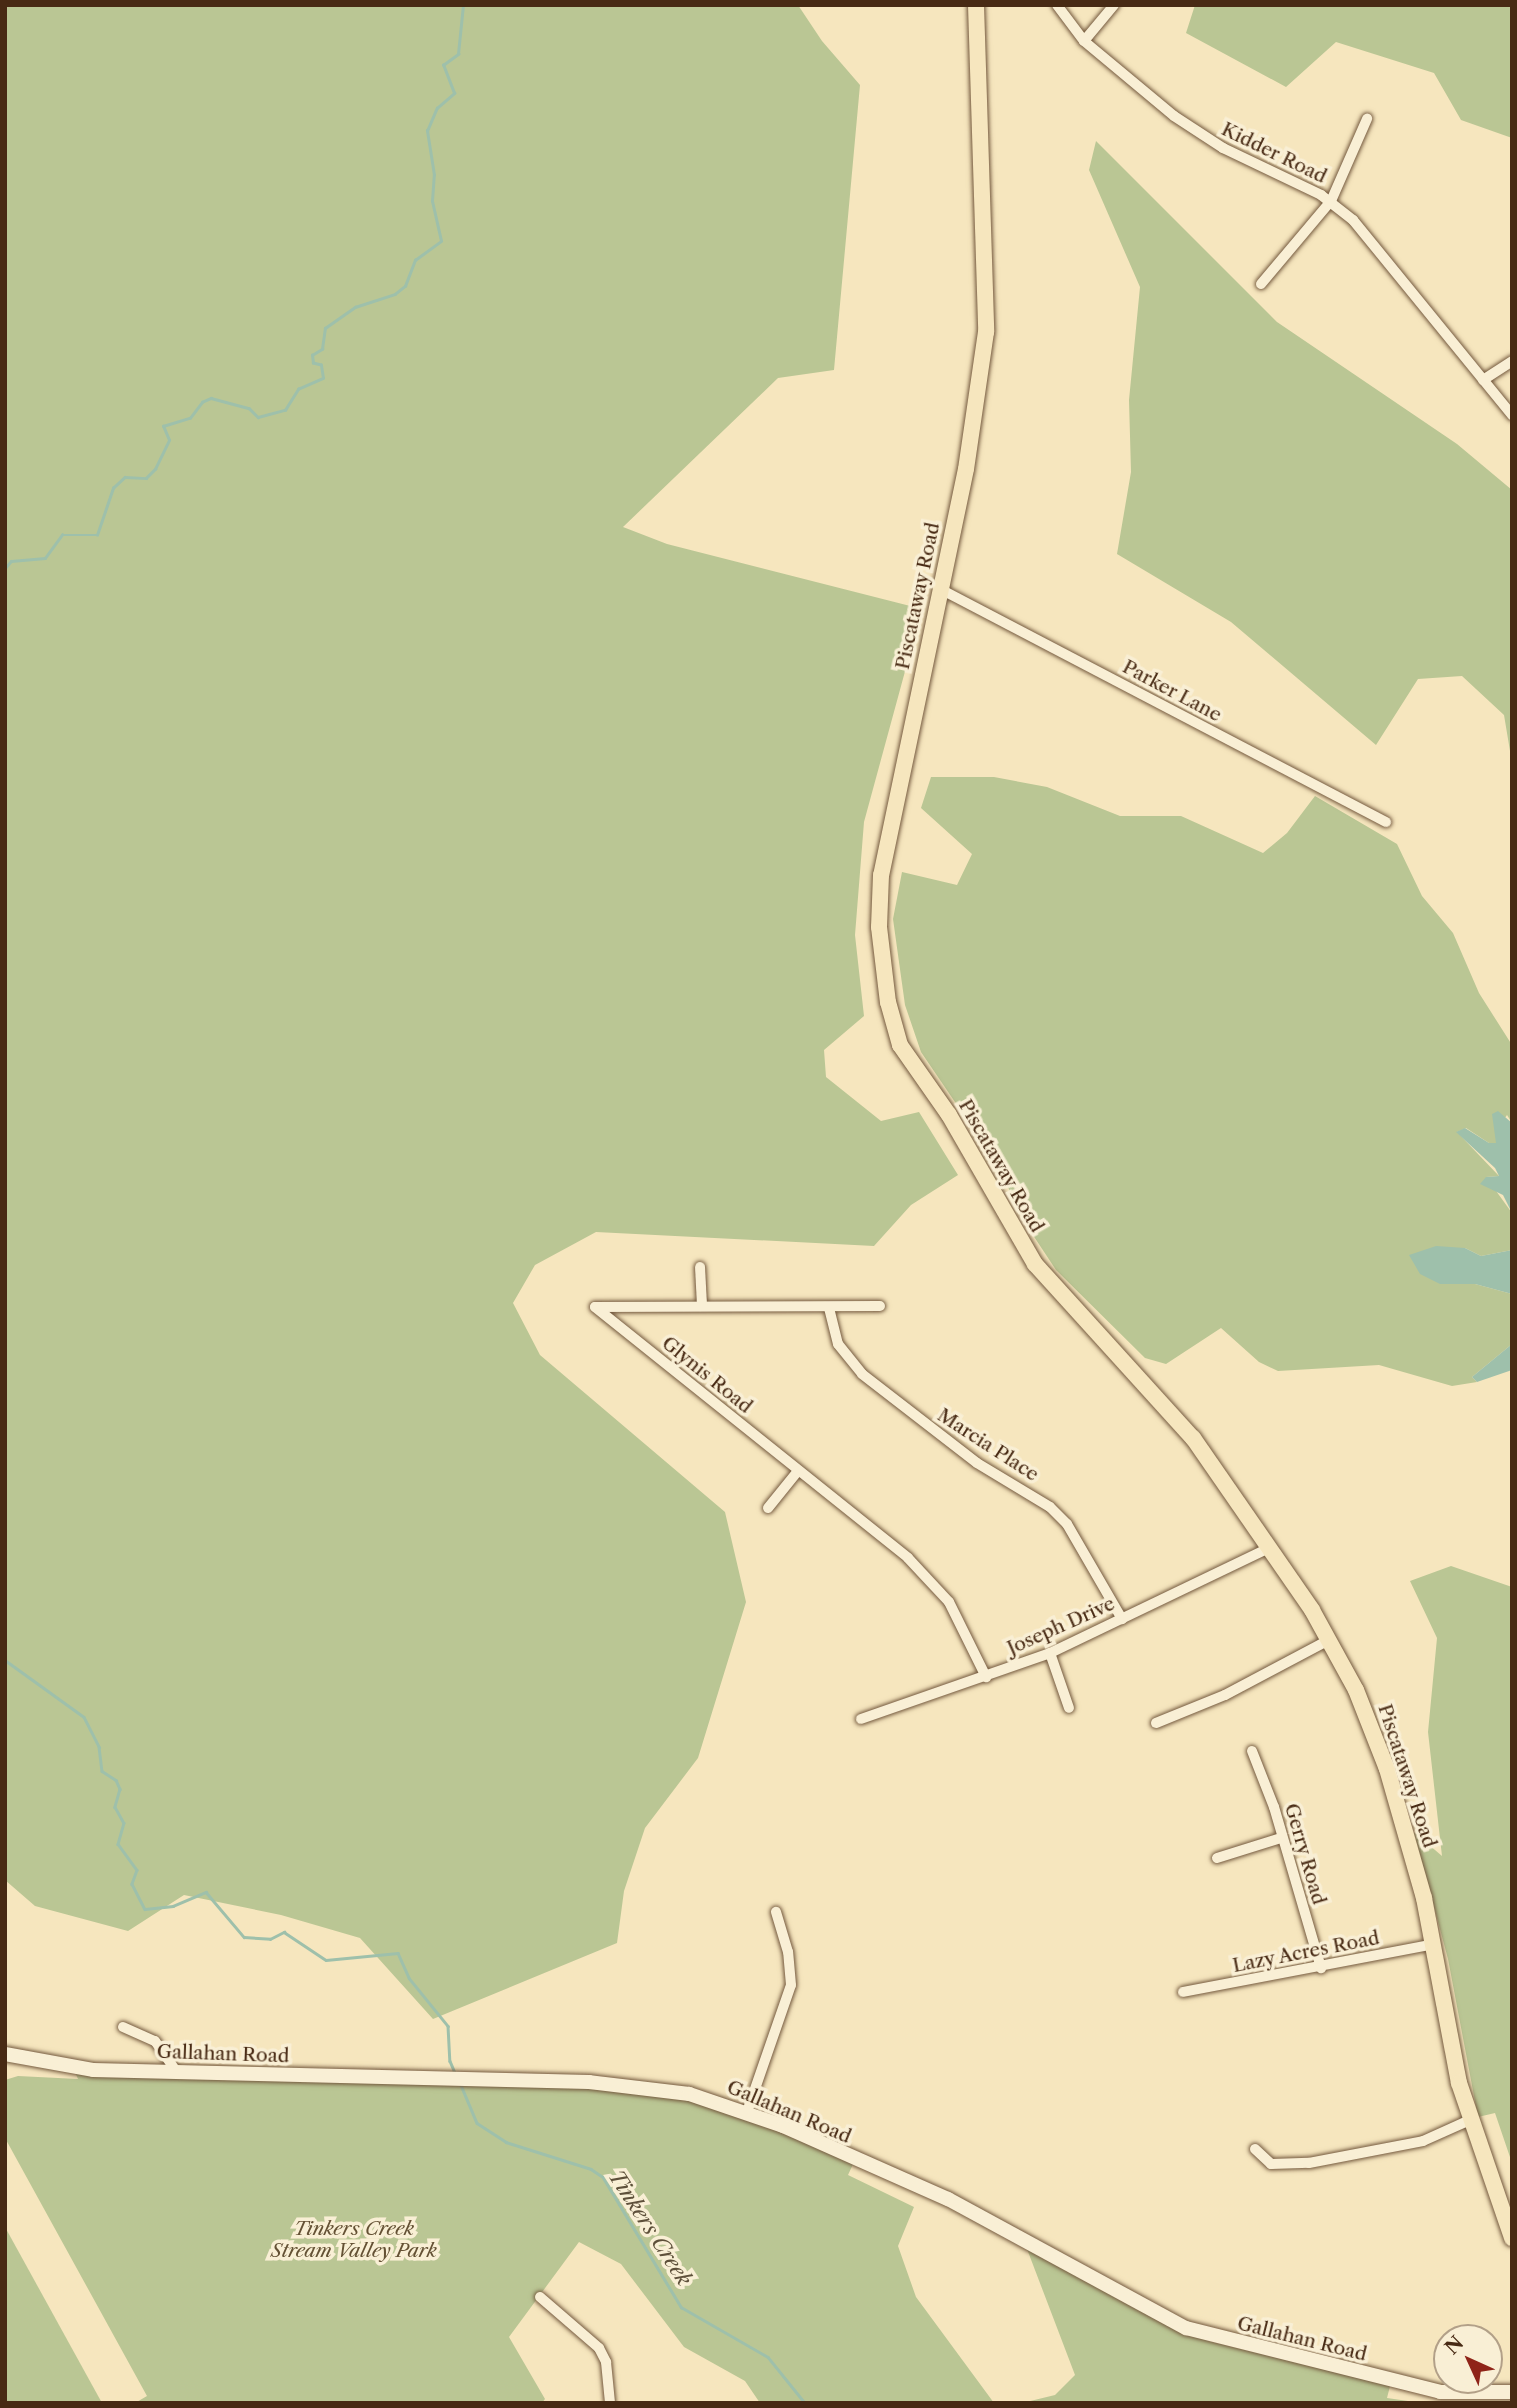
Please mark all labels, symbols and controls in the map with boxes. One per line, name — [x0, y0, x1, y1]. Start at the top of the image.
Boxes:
street label: Kidder Road — [1218, 118, 1330, 188]
street label: Piscataway Road — [891, 520, 945, 672]
street label: Parker Lane — [1118, 655, 1226, 727]
street label: Piscataway Road — [954, 1095, 1048, 1237]
street label: Glynis Road — [657, 1332, 757, 1418]
street label: Marcia Place — [933, 1404, 1043, 1486]
street label: Joseph Drive — [1004, 1592, 1118, 1660]
street label: Piscataway Road — [1373, 1701, 1441, 1851]
street label: Gerry Road — [1280, 1801, 1330, 1907]
street label: Lazy Acres Road — [1230, 1926, 1382, 1978]
street label: Gallahan Road — [156, 2040, 290, 2068]
street label: Gallahan Road — [724, 2076, 854, 2148]
water label: Tinkers Creek — [603, 2165, 697, 2291]
park label: Tinkers Creek Stream Valley Park — [271, 2218, 437, 2262]
street label: Gallahan Road — [1235, 2312, 1369, 2366]
north arrow — [1433, 2324, 1503, 2394]
text: N — [1440, 2331, 1468, 2359]

